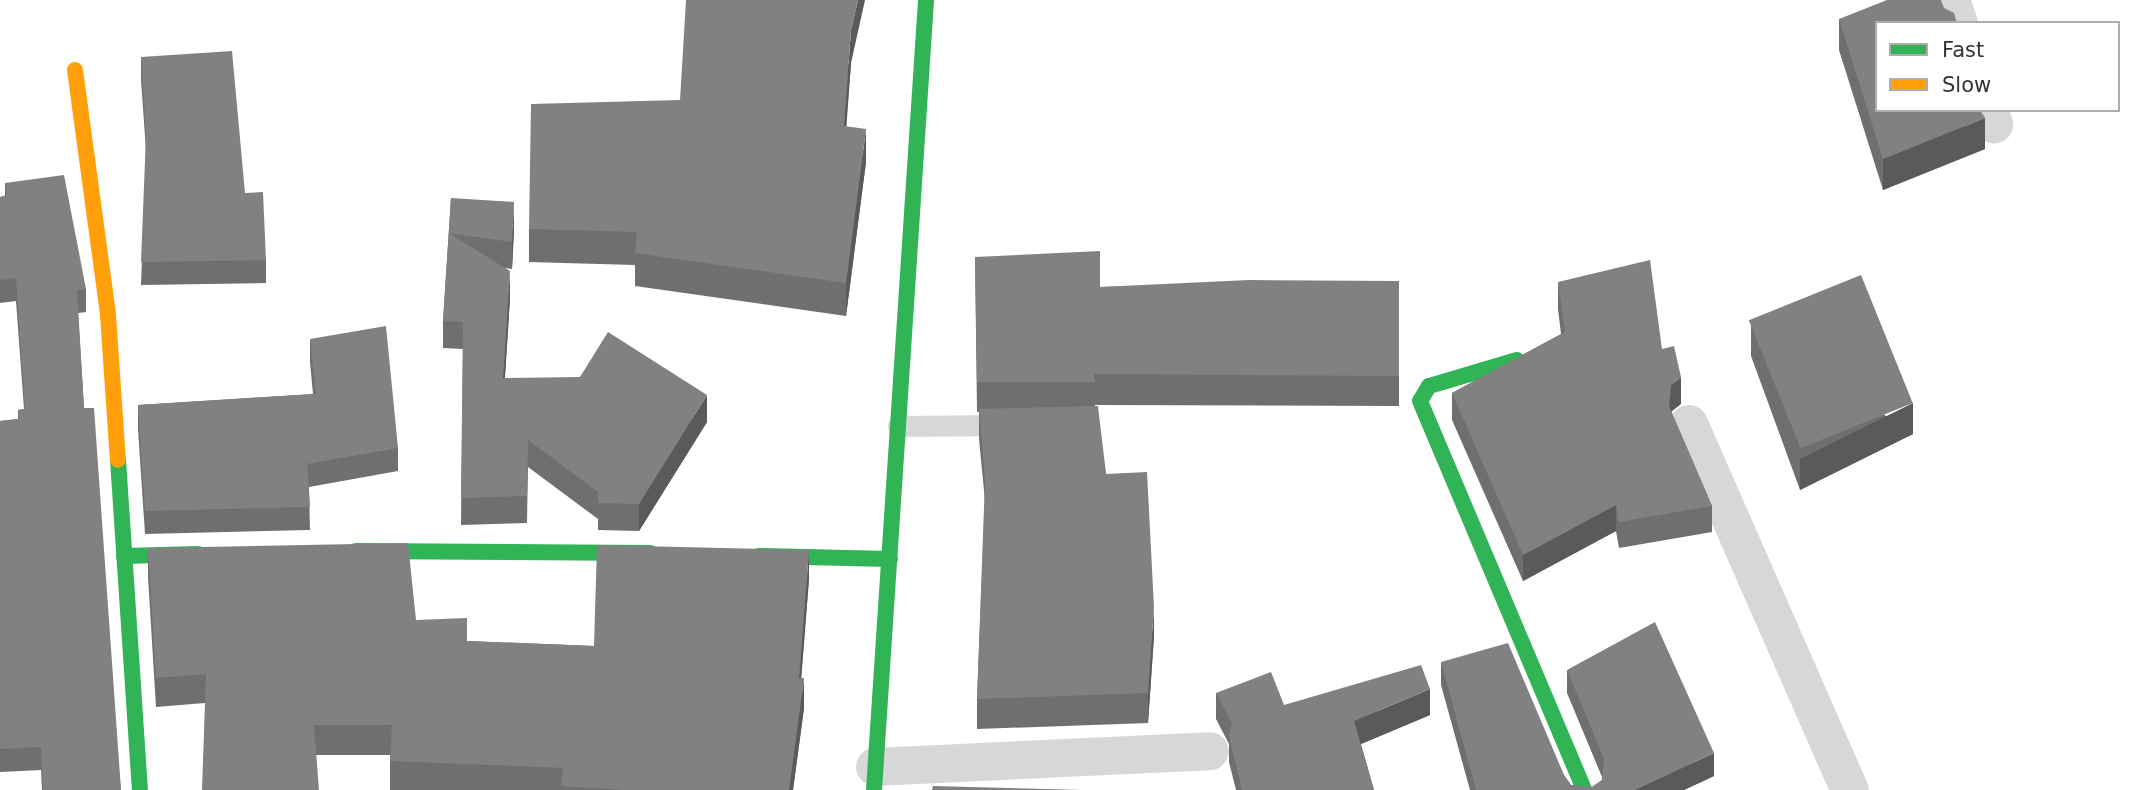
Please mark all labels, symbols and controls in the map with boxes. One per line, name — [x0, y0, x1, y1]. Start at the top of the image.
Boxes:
legend — [1875, 21, 2120, 112]
text: Fast — [1942, 38, 1984, 62]
text: Slow — [1942, 73, 1991, 97]

